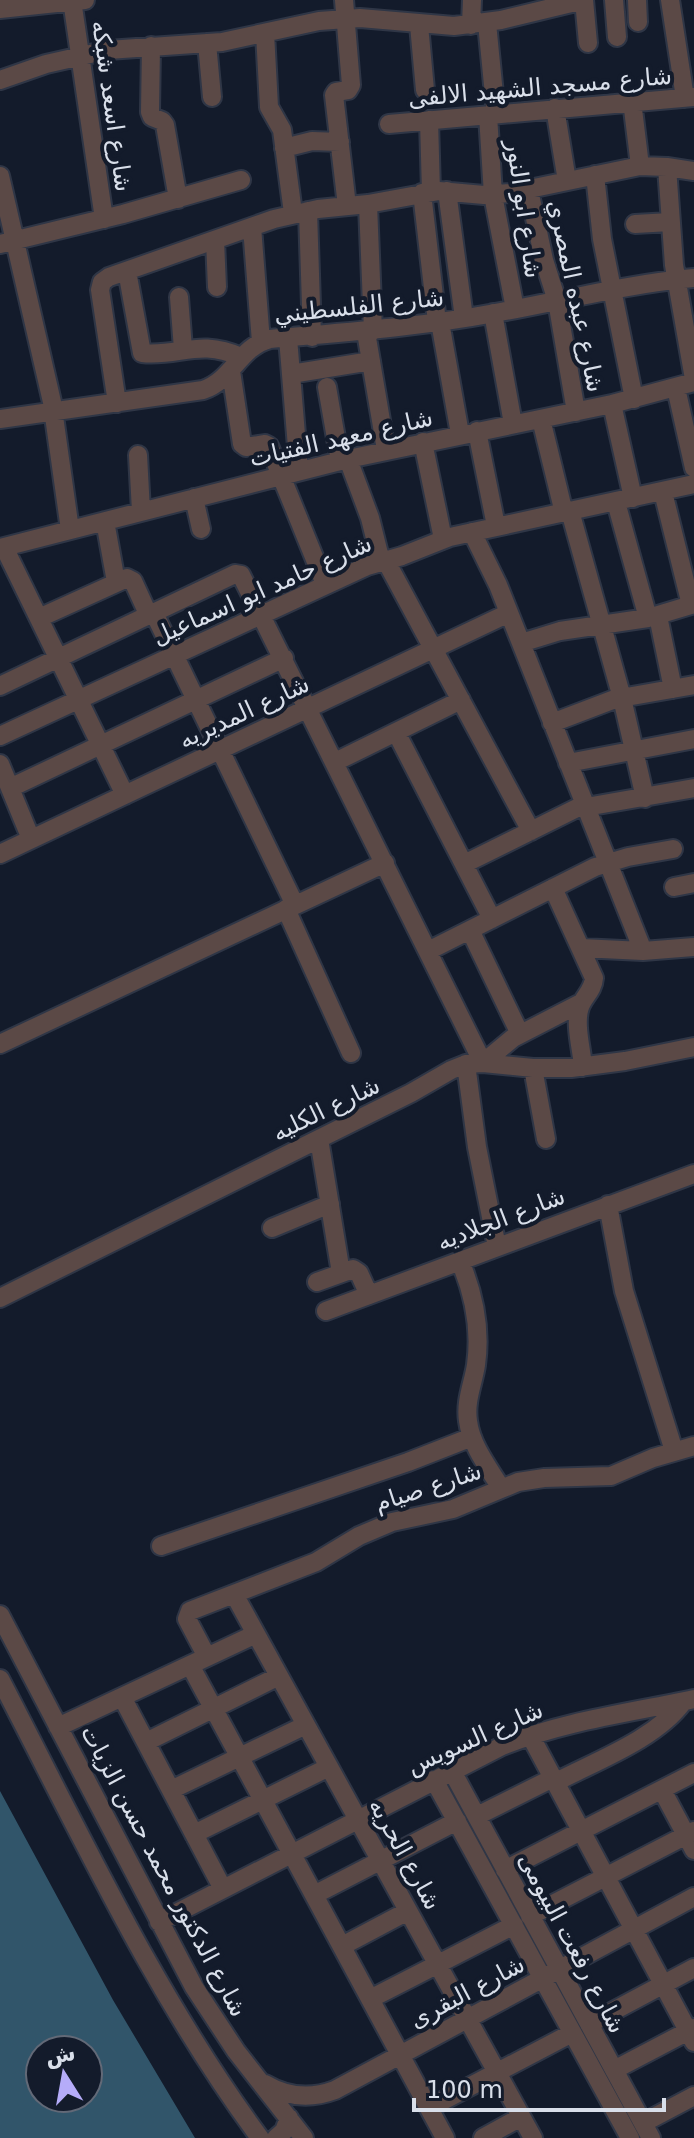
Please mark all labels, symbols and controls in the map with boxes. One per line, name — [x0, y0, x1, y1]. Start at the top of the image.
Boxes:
street label: شارع اسعد شبكه — [86, 18, 138, 194]
street label: شارع مسجد الشهيد الالفى — [407, 62, 673, 112]
street label: شارع ابو النور — [500, 137, 548, 280]
street label: شارع عبده المصري — [542, 197, 610, 395]
street label: شارع الفلسطيني — [273, 283, 445, 329]
street label: شارع معهد الفتيات — [247, 403, 435, 473]
street label: شارع حامد ابو اسماعيل — [148, 529, 376, 651]
street label: شارع المديريه — [174, 670, 314, 754]
street label: شارع الكليه — [268, 1071, 384, 1147]
street label: شارع الجلاديه — [433, 1182, 569, 1256]
street label: شارع صيام — [371, 1457, 485, 1517]
street label: شارع السويس — [403, 1696, 547, 1780]
street label: شارع الدكتور محمد حسن الزيات — [75, 1720, 253, 2022]
street label: شارع الحريه — [363, 1793, 447, 1915]
street label: شارع رفعت البيومى — [513, 1848, 631, 2038]
street label: شارع البقرى — [405, 1950, 529, 2034]
north arrow — [24, 2034, 104, 2114]
text: ش — [43, 2040, 78, 2070]
scale bar — [414, 2062, 664, 2112]
text: 100 m — [426, 2076, 503, 2104]

